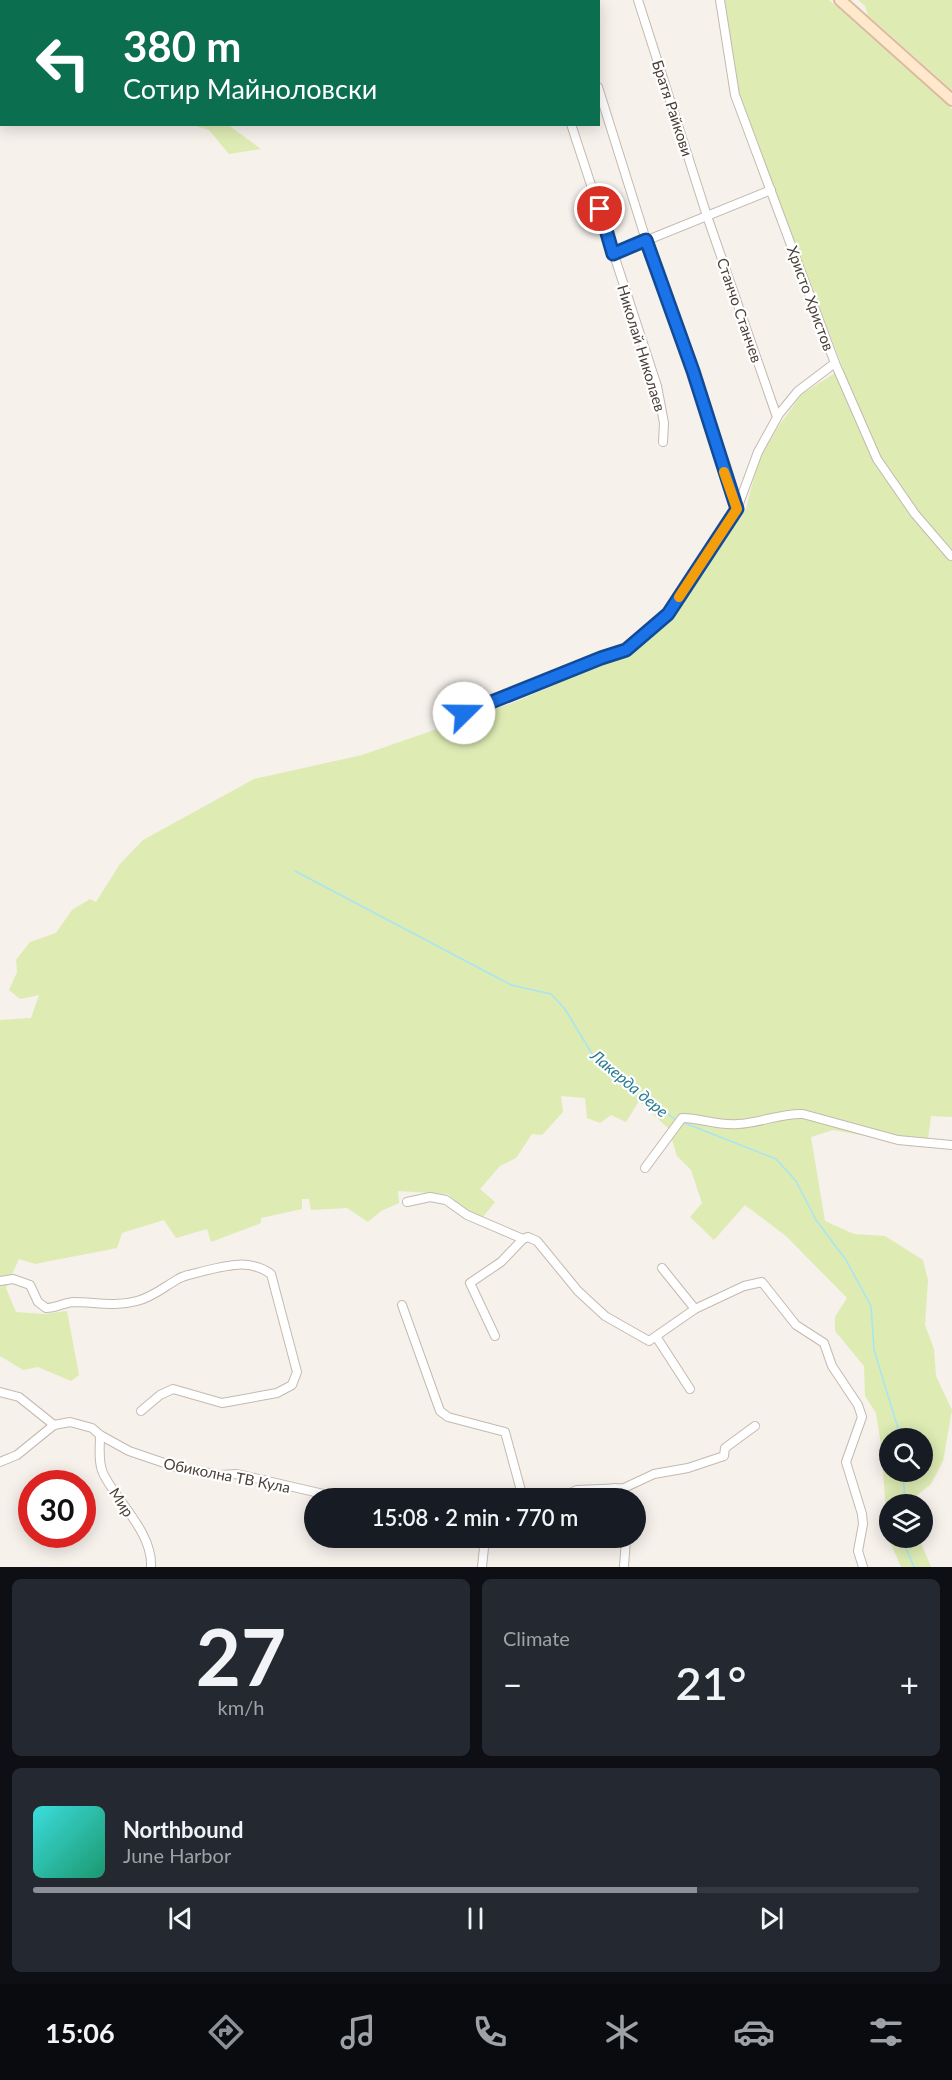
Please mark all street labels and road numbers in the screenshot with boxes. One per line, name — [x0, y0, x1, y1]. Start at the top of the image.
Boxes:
street label: Братя Райкови — [649, 58, 697, 158]
street label: Христо Христов — [784, 243, 838, 353]
street label: Станчо Станчев — [714, 255, 766, 365]
street label: Николай Николаев — [614, 282, 670, 414]
street label: Обиколна ТВ Кула — [162, 1454, 292, 1496]
street label: Мир — [106, 1484, 138, 1520]

